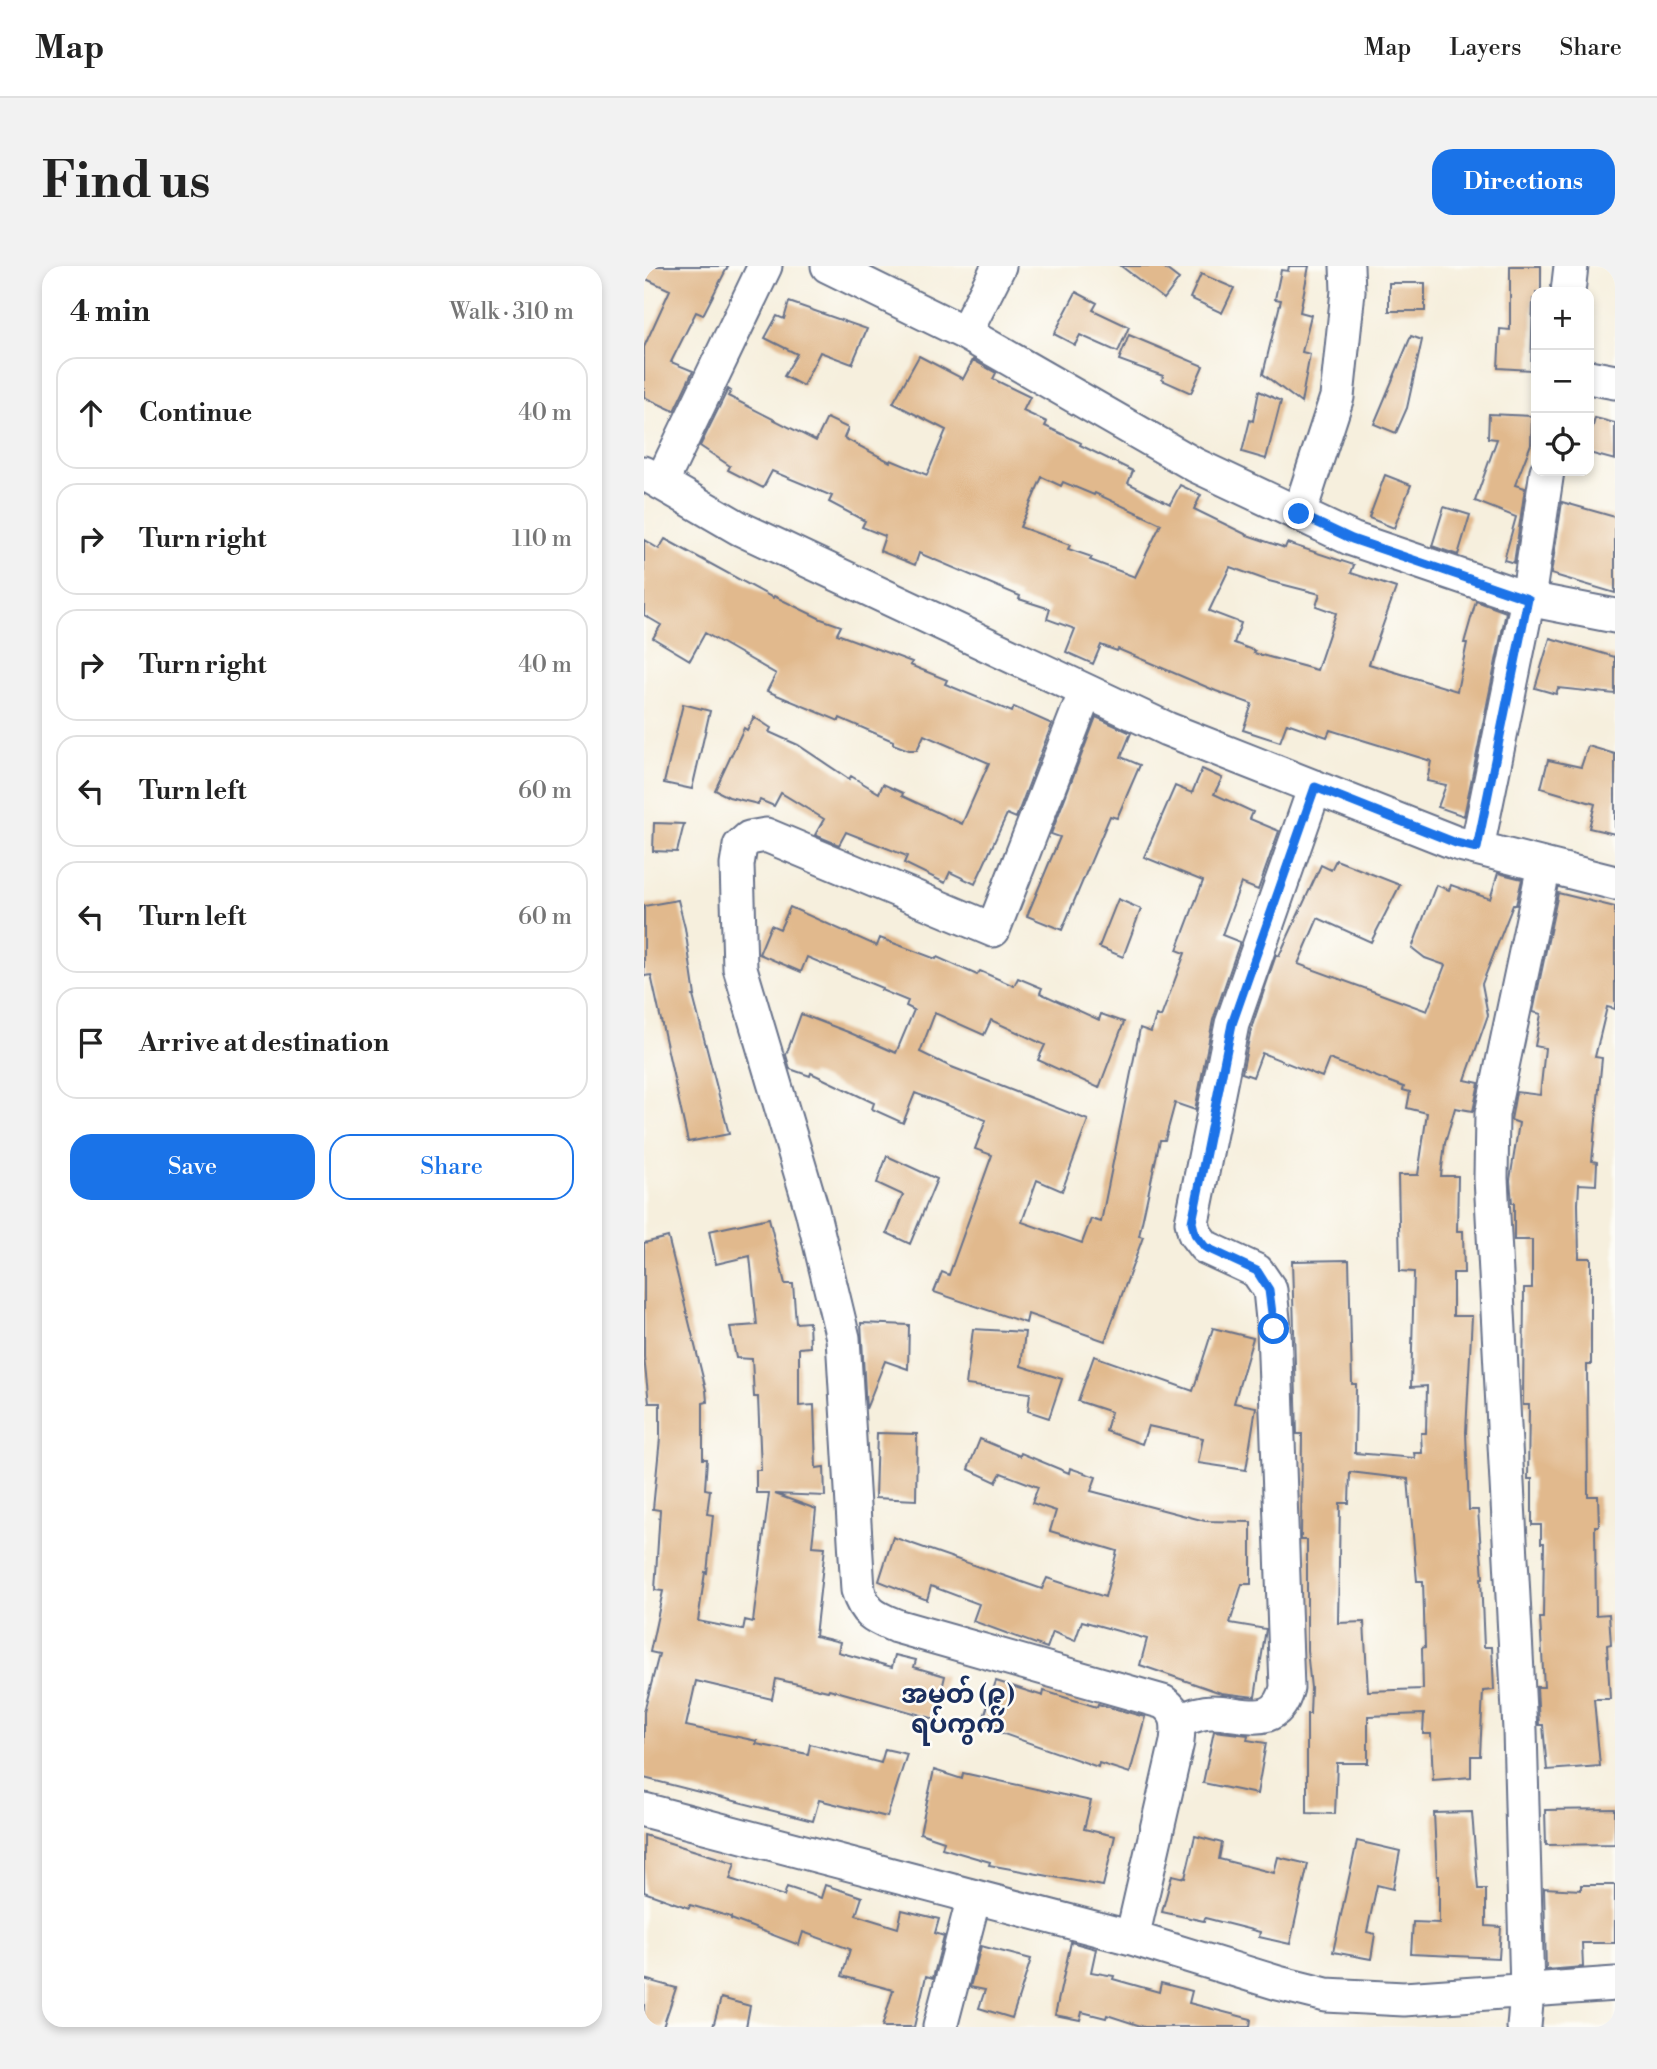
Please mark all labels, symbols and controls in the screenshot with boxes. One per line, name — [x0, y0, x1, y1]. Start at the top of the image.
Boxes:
text: Map — [35, 28, 104, 69]
text: Map — [1364, 33, 1411, 63]
text: Layers — [1449, 33, 1521, 63]
text: Share — [1559, 33, 1622, 63]
button: Directions — [1432, 149, 1615, 215]
text: Find us — [42, 152, 211, 213]
map controls — [1531, 287, 1594, 476]
button: + — [1531, 287, 1594, 350]
text: 4 min — [70, 293, 150, 331]
text: Walk · 310 m — [449, 298, 574, 326]
button: − — [1531, 350, 1594, 413]
icon: ahead — [72, 394, 110, 432]
text: Continue — [139, 397, 252, 429]
text: 40 m — [518, 399, 572, 427]
button: locate — [1531, 413, 1594, 476]
route end — [1283, 498, 1314, 529]
icon: right — [72, 520, 110, 558]
text: Turn right — [139, 523, 267, 555]
text: 110 m — [512, 525, 572, 553]
icon: right — [72, 646, 110, 684]
text: Turn right — [139, 649, 267, 681]
text: 40 m — [518, 651, 572, 679]
icon: left — [72, 772, 110, 810]
text: Turn left — [139, 775, 247, 807]
text: 60 m — [518, 777, 572, 805]
icon: left — [72, 898, 110, 936]
text: Turn left — [139, 901, 247, 933]
text: 60 m — [518, 903, 572, 931]
icon: arrive — [72, 1024, 110, 1062]
text: Arrive at destination — [139, 1027, 389, 1059]
button: Save — [70, 1134, 315, 1200]
button: Share — [329, 1134, 574, 1200]
route start — [1258, 1313, 1289, 1344]
district label: အမှတ် (၉) ရပ်ကွက် — [901, 1675, 1015, 1746]

